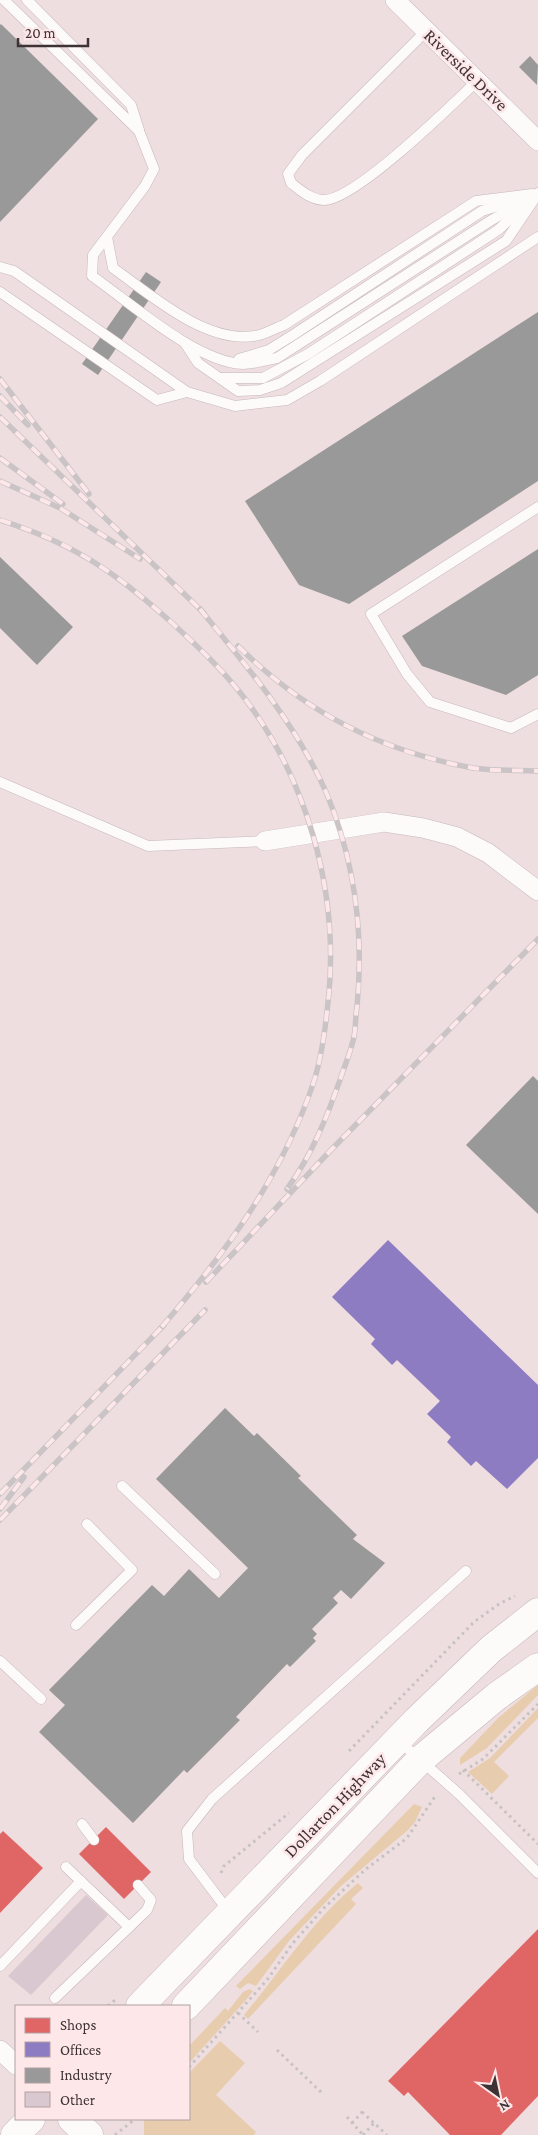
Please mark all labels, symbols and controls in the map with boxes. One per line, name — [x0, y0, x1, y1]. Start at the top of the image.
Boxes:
scale bar — [18, 15, 88, 47]
text: 20 m — [25, 25, 56, 41]
street label: Riverside Drive — [420, 25, 512, 115]
street label: Dollarton Highway — [280, 1748, 390, 1861]
legend — [15, 2005, 190, 2120]
text: Shops — [60, 2017, 96, 2034]
text: Offices — [60, 2042, 101, 2058]
text: Industry — [60, 2067, 112, 2084]
north arrow — [473, 2070, 523, 2120]
text: Other — [60, 2092, 96, 2108]
text: N — [496, 2097, 513, 2115]

